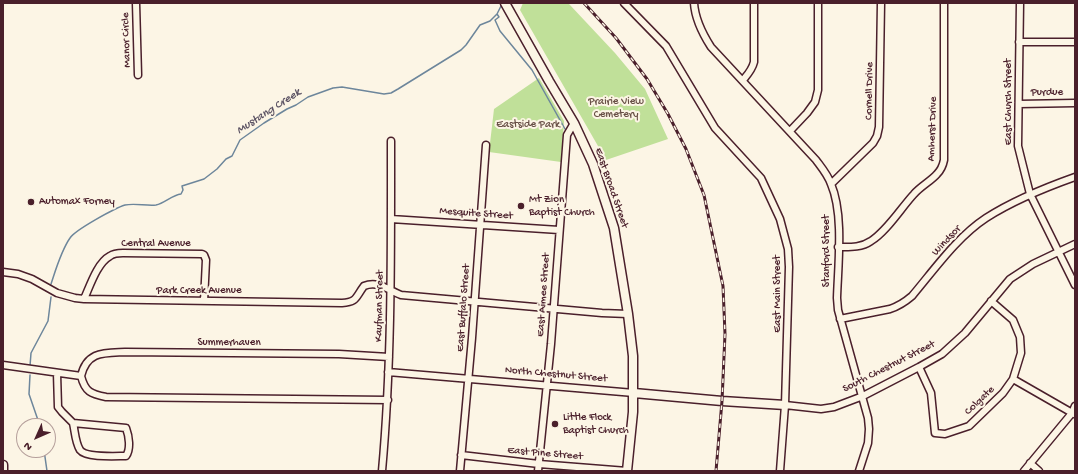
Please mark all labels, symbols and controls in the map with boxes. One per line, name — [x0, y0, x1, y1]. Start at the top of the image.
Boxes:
street label: Manor Circle — [119, 12, 135, 68]
street label: East Church Street — [1002, 59, 1016, 145]
street label: Cornell Drive — [863, 62, 877, 120]
water label: Mustang Creek — [234, 86, 304, 138]
street label: Purdue — [1031, 86, 1063, 100]
park label: Prairie View Cemetery — [588, 95, 644, 121]
street label: Amherst Drive — [925, 96, 941, 162]
park label: Eastside Park — [496, 118, 560, 132]
street label: East Broad Street — [591, 146, 631, 230]
place label: Mt Zion Baptist Church — [529, 193, 595, 219]
place label: Automax Forney — [39, 195, 115, 209]
marker: Automax Forney — [26, 197, 36, 207]
marker: Mt Zion Baptist Church — [516, 201, 526, 211]
street label: Mesquite Street — [439, 205, 513, 223]
street label: Stanford Street — [820, 215, 834, 287]
street label: Windsor — [930, 223, 964, 259]
street label: Central Avenue — [121, 237, 191, 251]
street label: East Aimee Street — [534, 253, 554, 337]
street label: East Main Street — [771, 255, 785, 333]
street label: East Buffalo Street — [454, 264, 474, 352]
street label: Kaufman Street — [373, 270, 387, 342]
street label: Park Creek Avenue — [156, 284, 242, 298]
street label: Summerhaven — [197, 336, 261, 350]
street label: South Chestnut Street — [841, 338, 937, 396]
street label: North Chestnut Street — [504, 364, 608, 386]
street label: Colgate — [962, 384, 998, 418]
place label: Little Flock Baptist Church — [563, 411, 629, 437]
north arrow — [16, 418, 56, 458]
marker: Little Flock Baptist Church — [550, 419, 560, 429]
text: N — [21, 439, 35, 453]
street label: East Pine Street — [507, 444, 583, 464]

